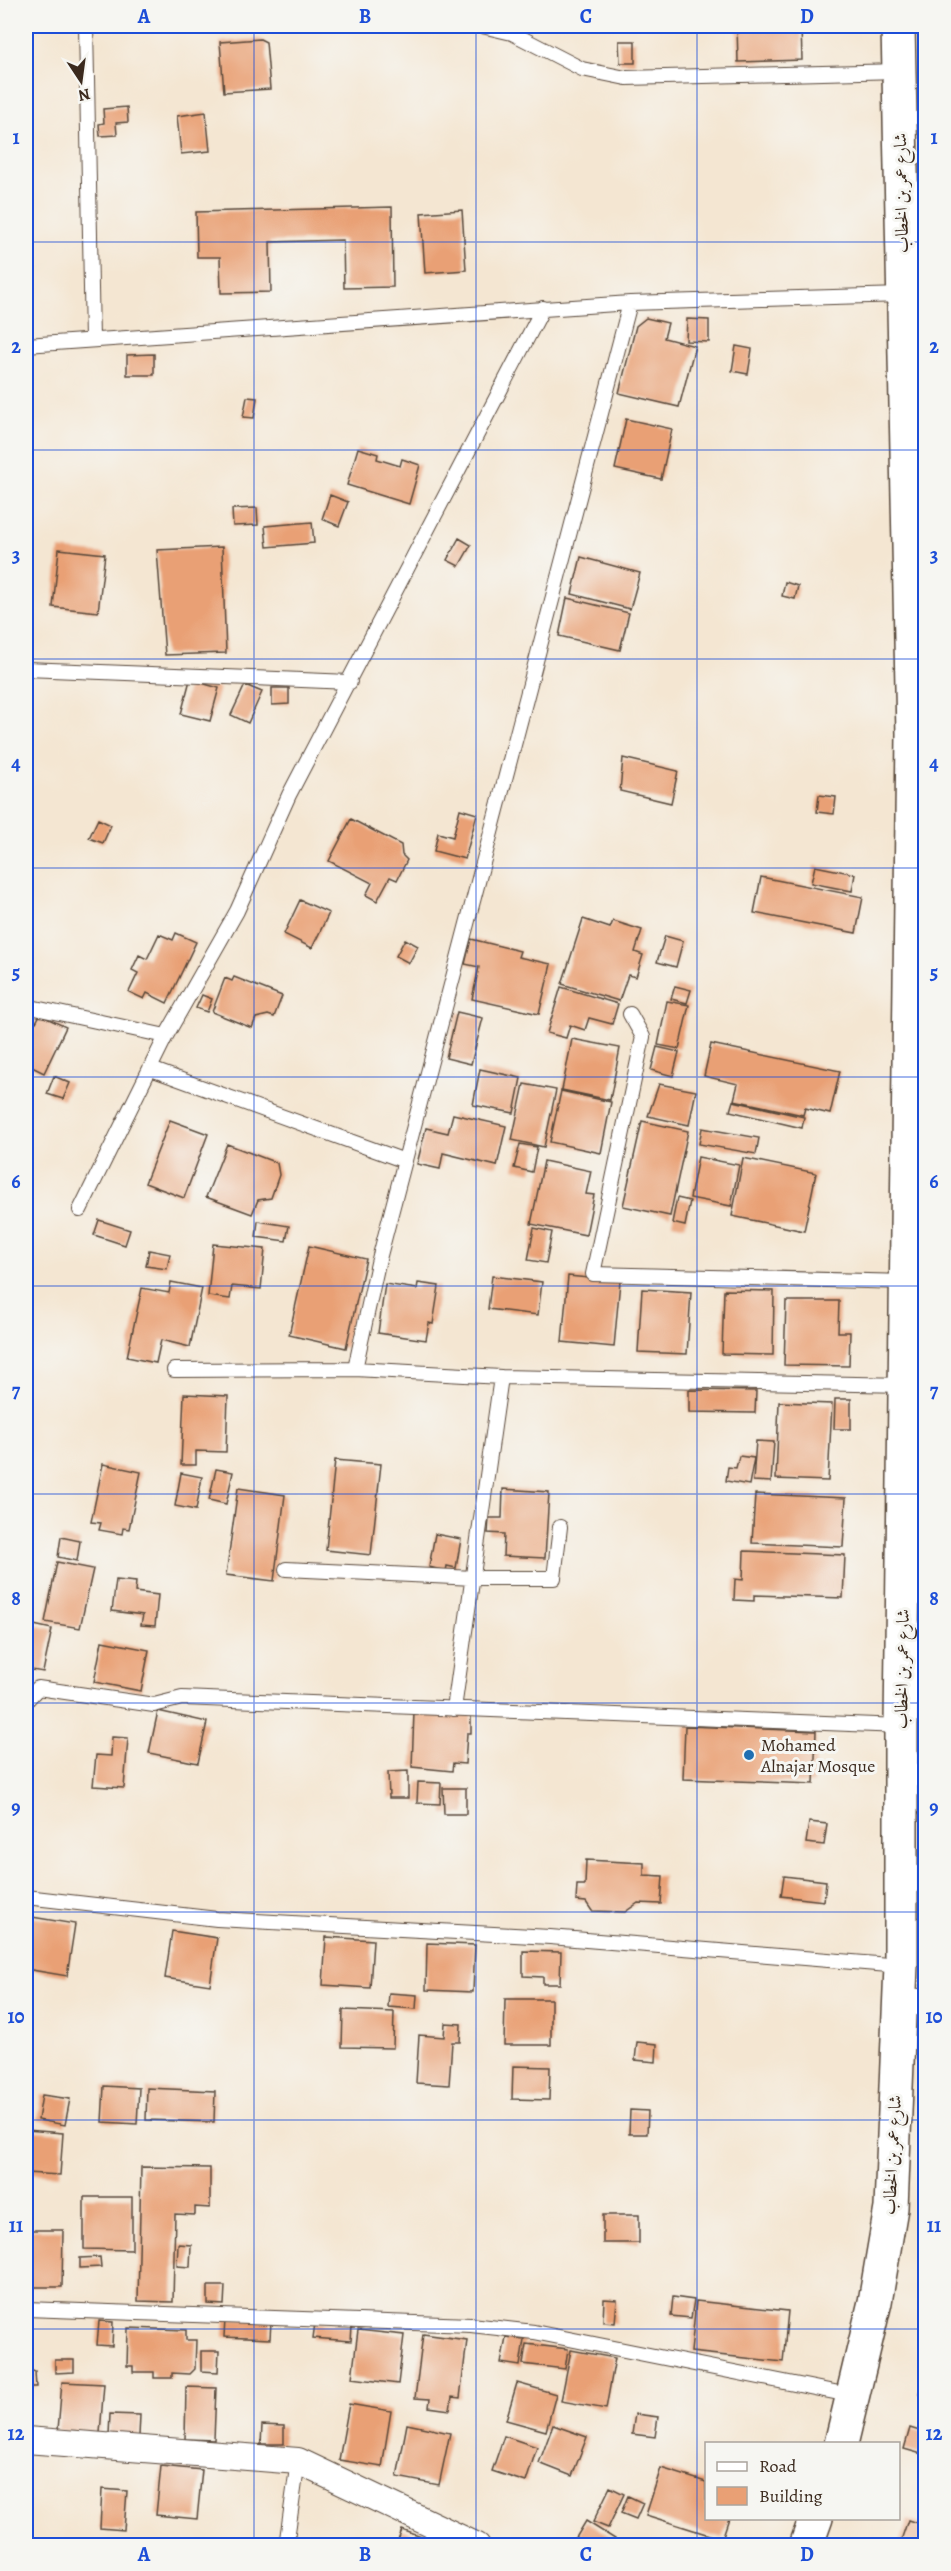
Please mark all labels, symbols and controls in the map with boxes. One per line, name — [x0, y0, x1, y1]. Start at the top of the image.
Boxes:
text: A — [137, 3, 151, 30]
text: B — [359, 3, 371, 30]
text: C — [580, 3, 592, 30]
text: D — [800, 3, 814, 30]
north arrow — [51, 51, 111, 111]
text: N — [76, 83, 92, 107]
text: 1 — [12, 124, 20, 151]
text: 1 — [930, 124, 938, 151]
street label: شارع عمر بن الخطاب — [888, 133, 917, 253]
text: 2 — [11, 333, 21, 360]
text: 2 — [929, 333, 939, 360]
text: 3 — [12, 542, 20, 569]
text: 3 — [930, 542, 938, 569]
text: 4 — [11, 750, 21, 777]
text: 4 — [929, 750, 939, 777]
text: 5 — [12, 959, 20, 986]
text: 5 — [930, 959, 938, 986]
text: 6 — [11, 1168, 21, 1195]
text: 6 — [929, 1168, 939, 1195]
text: 7 — [12, 1377, 21, 1404]
text: 7 — [930, 1377, 939, 1404]
text: 8 — [11, 1585, 21, 1612]
text: 8 — [929, 1585, 939, 1612]
street label: شارع عمر بن الخطاب — [889, 1609, 918, 1729]
place label: Mohamed Alnajar Mosque — [760, 1733, 875, 1778]
marker: Mohamed Alnajar Mosque — [742, 1748, 756, 1762]
text: 9 — [11, 1794, 21, 1821]
text: 9 — [929, 1794, 939, 1821]
text: 10 — [7, 2003, 25, 2030]
text: 10 — [925, 2003, 943, 2030]
street label: شارع عمر بن الخطاب — [877, 2094, 910, 2216]
text: 11 — [9, 2212, 23, 2239]
text: 11 — [927, 2212, 941, 2239]
text: 12 — [8, 2420, 25, 2447]
text: 12 — [926, 2420, 943, 2447]
legend — [705, 2442, 900, 2520]
text: Road — [759, 2454, 797, 2478]
text: Building — [759, 2484, 823, 2508]
text: A — [137, 2541, 151, 2568]
text: B — [359, 2541, 371, 2568]
text: C — [580, 2541, 592, 2568]
text: D — [800, 2541, 814, 2568]

